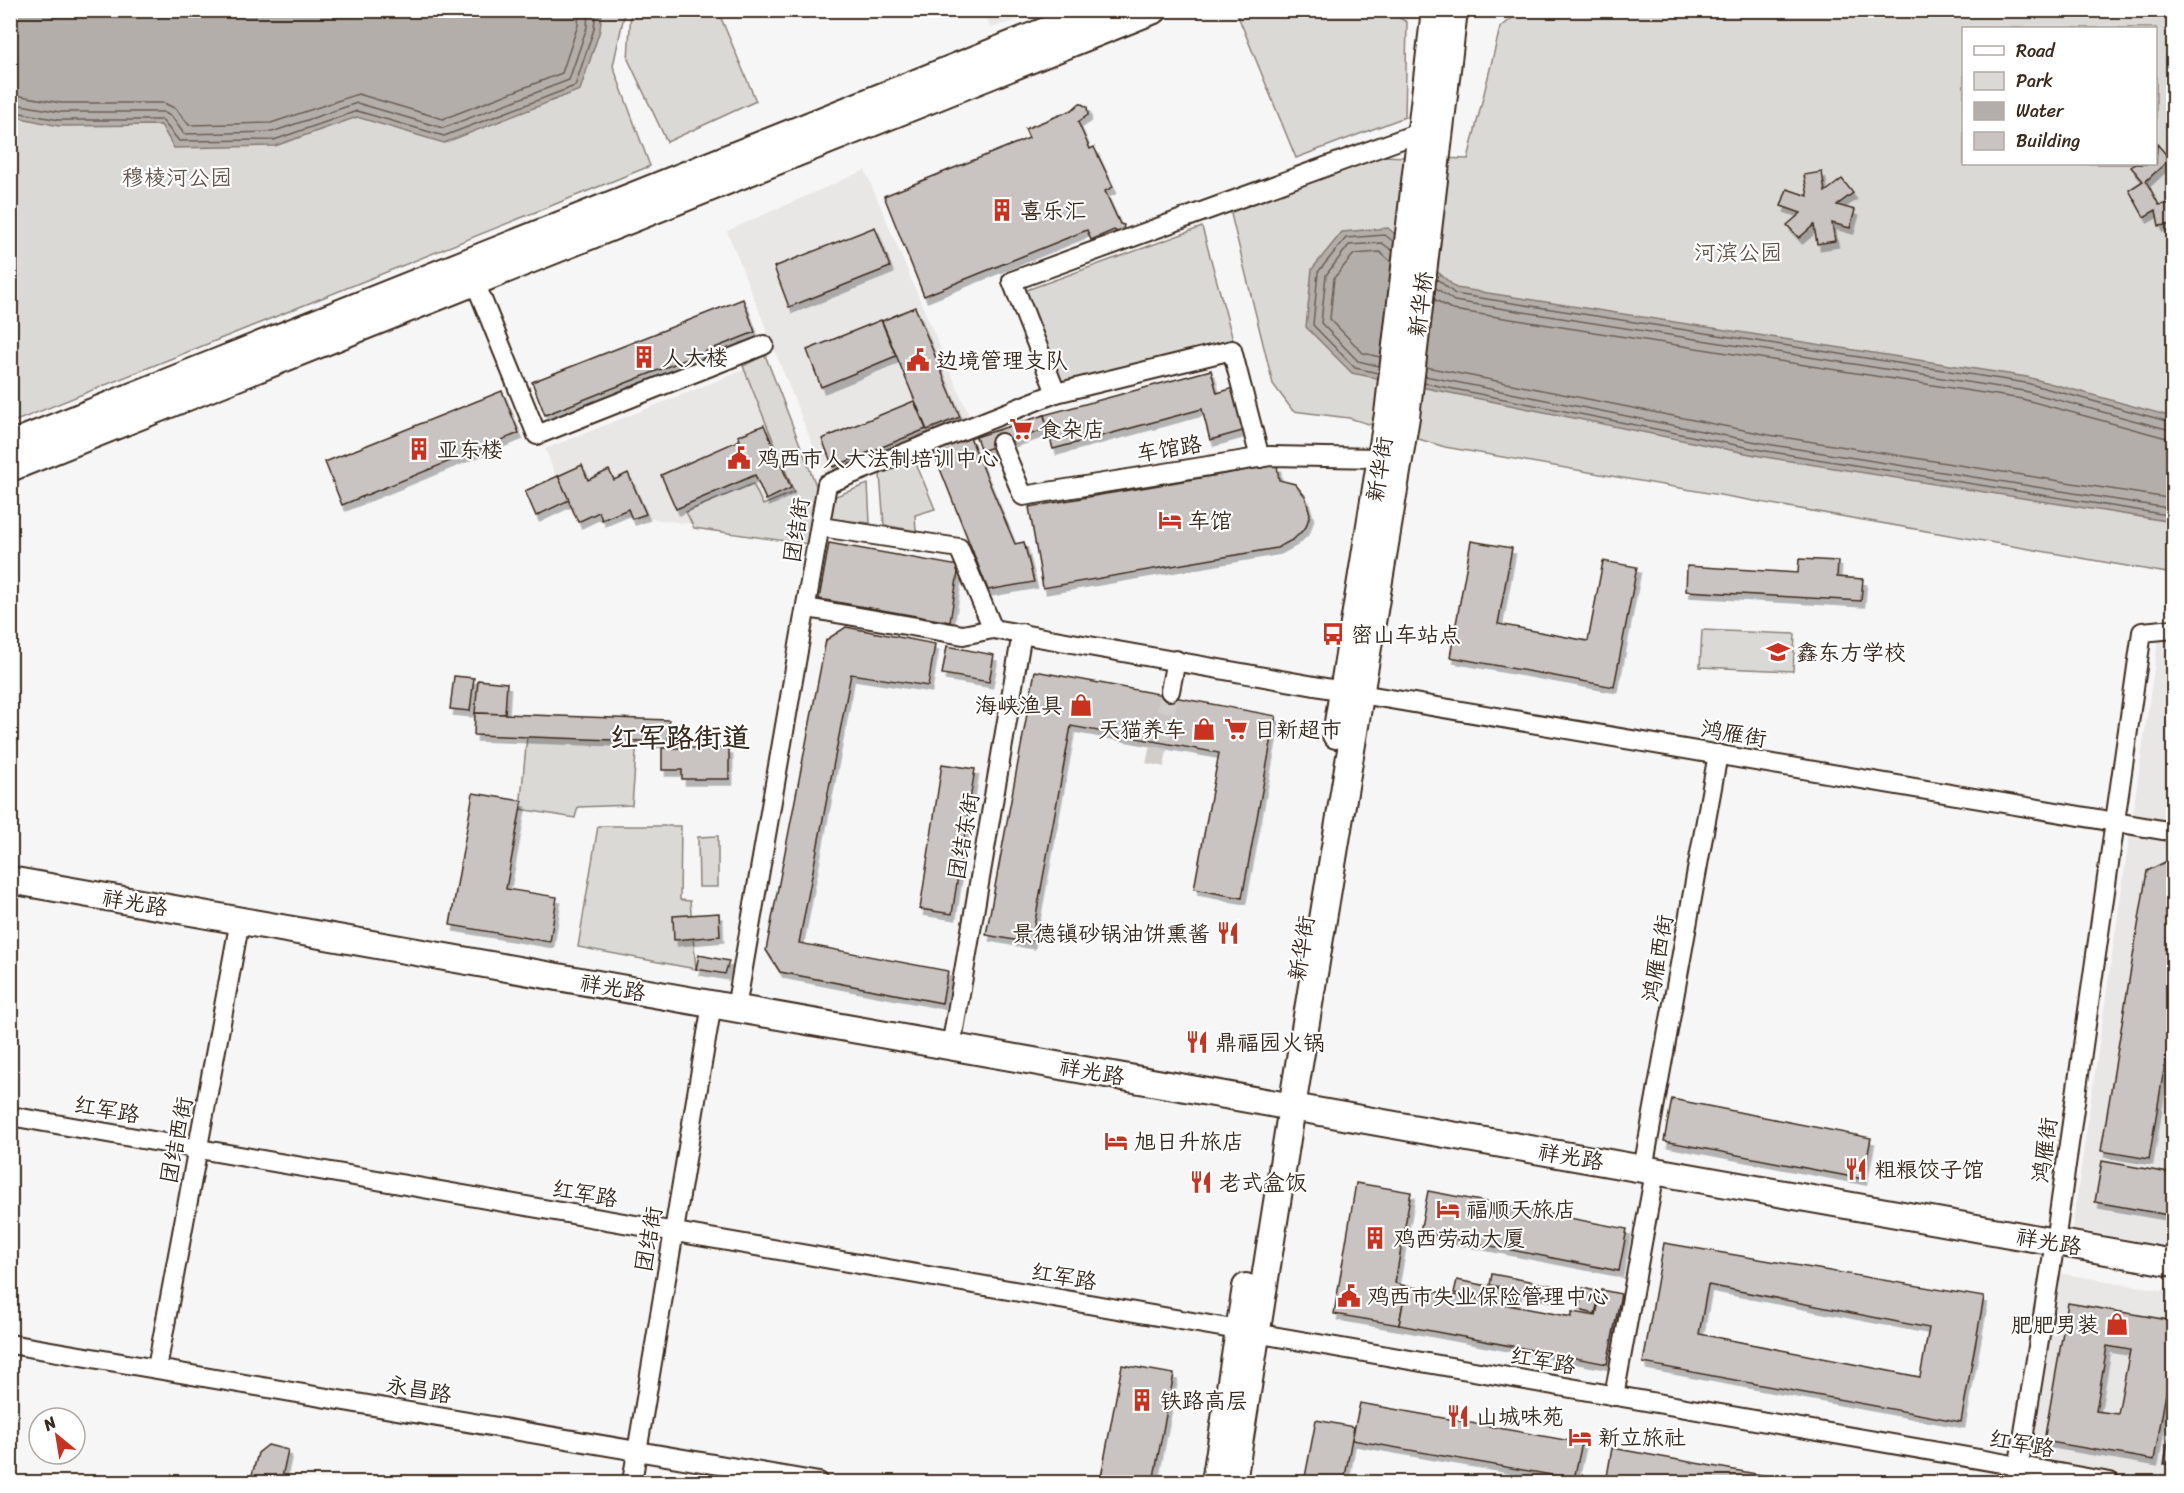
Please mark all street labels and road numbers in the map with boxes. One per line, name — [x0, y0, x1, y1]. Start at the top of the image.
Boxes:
street label: 新华桥 — [1397, 269, 1444, 339]
street label: 车馆路 — [1133, 424, 1205, 473]
street label: 新华街 — [1355, 433, 1404, 505]
street label: 团结街 — [772, 494, 821, 566]
street label: 鸿雁街 — [1698, 709, 1770, 758]
street label: 团结东街 — [937, 789, 990, 883]
street label: 祥光路 — [99, 878, 171, 927]
street label: 鸿雁西街 — [1631, 911, 1684, 1005]
street label: 新华街 — [1277, 912, 1326, 984]
street label: 祥光路 — [577, 963, 649, 1012]
street label: 祥光路 — [1056, 1047, 1128, 1096]
street label: 红军路 — [71, 1085, 143, 1134]
street label: 团结西街 — [149, 1093, 204, 1187]
street label: 鸿雁街 — [2021, 1115, 2068, 1185]
street label: 祥光路 — [1535, 1132, 1607, 1181]
street label: 红军路 — [549, 1169, 621, 1218]
street label: 团结街 — [624, 1203, 673, 1275]
street label: 祥光路 — [2013, 1217, 2085, 1266]
street label: 红军路 — [1028, 1252, 1100, 1301]
street label: 红军路 — [1507, 1336, 1579, 1385]
street label: 永昌路 — [383, 1365, 455, 1414]
street label: 红军路 — [1986, 1419, 2058, 1468]

